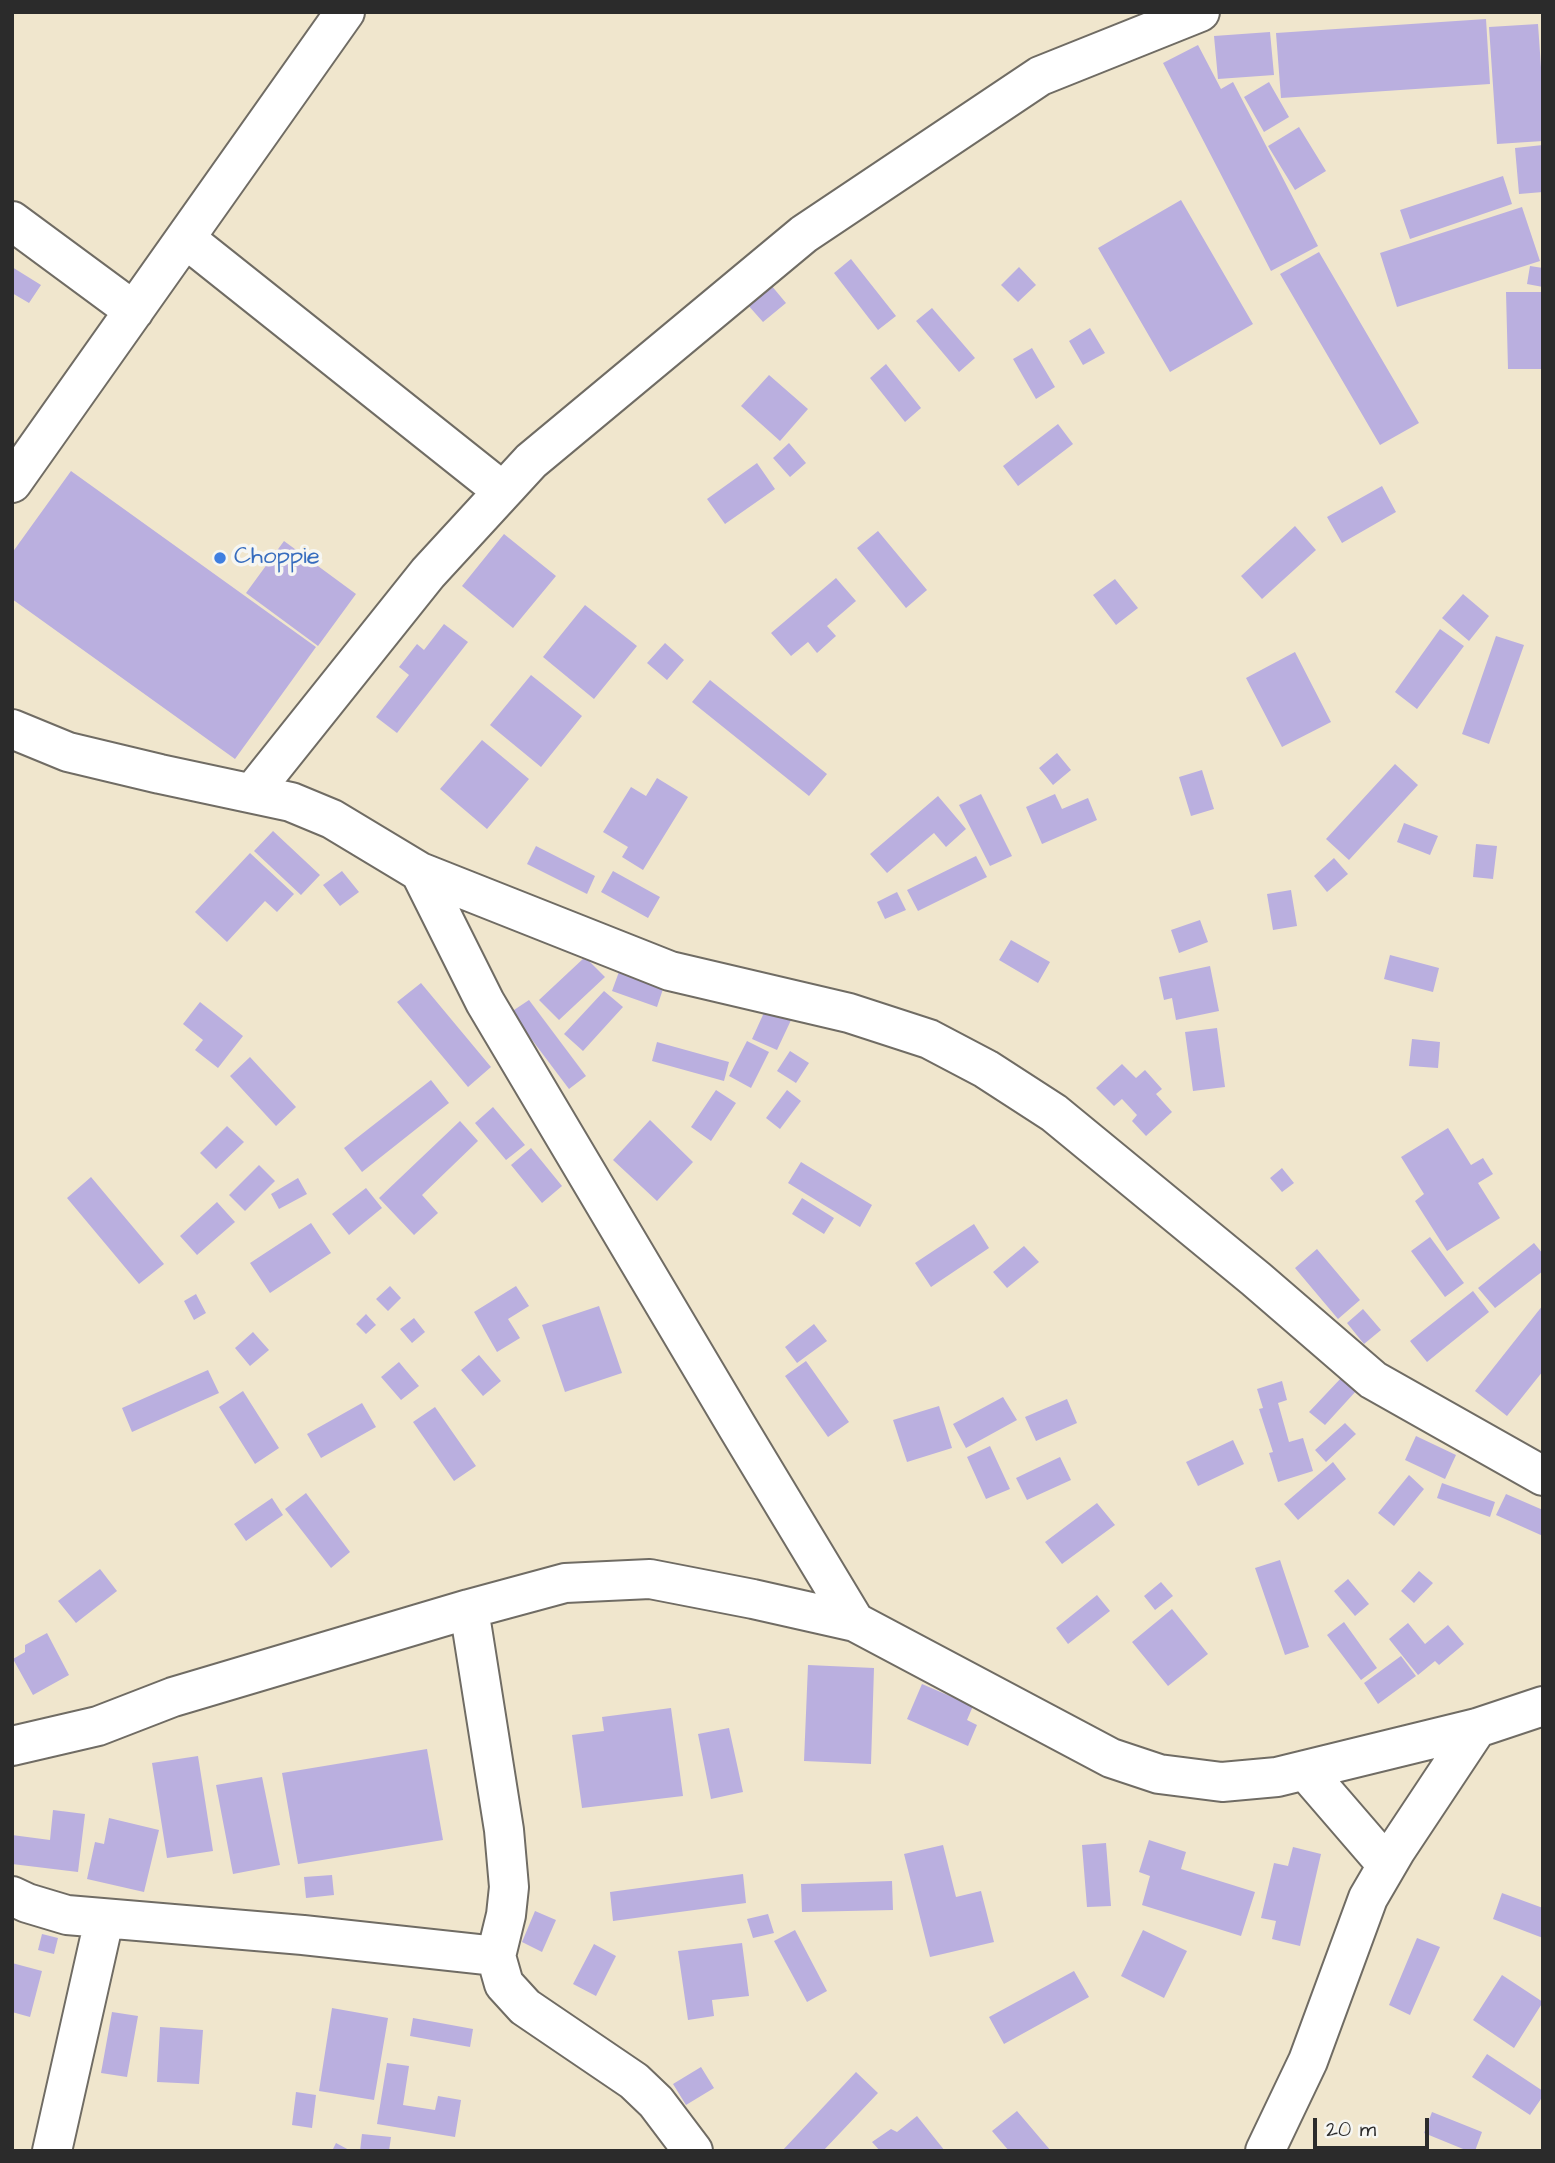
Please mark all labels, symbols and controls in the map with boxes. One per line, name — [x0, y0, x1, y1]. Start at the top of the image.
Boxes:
place label: Choppie — [234, 544, 320, 572]
marker: Choppie — [212, 550, 228, 566]
scale bar — [1317, 2104, 1432, 2148]
text: 20 m — [1326, 2115, 1376, 2144]

